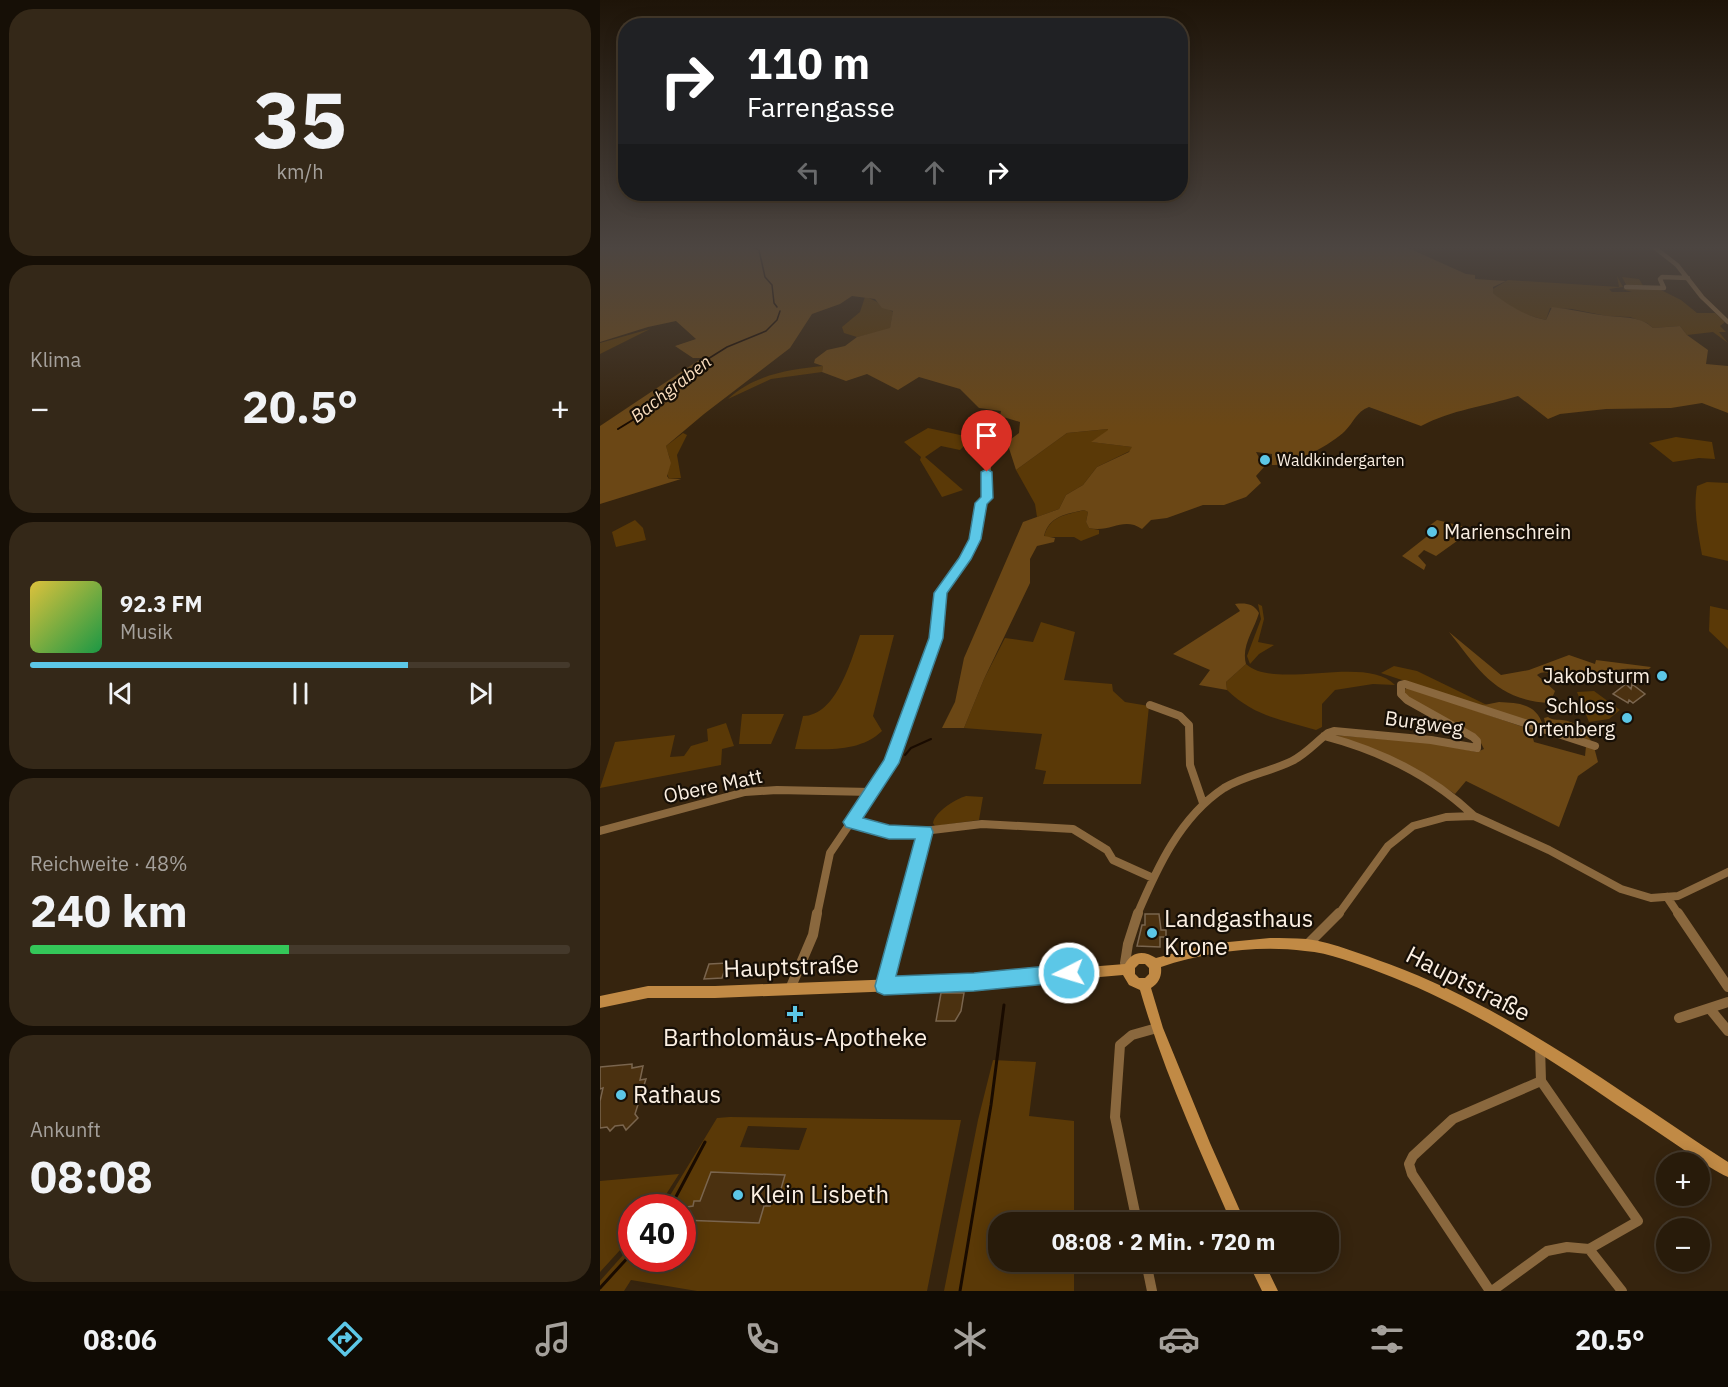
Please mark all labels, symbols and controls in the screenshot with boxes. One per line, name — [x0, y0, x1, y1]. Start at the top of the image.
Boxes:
text: 110 m — [747, 36, 870, 91]
icon: right — [648, 42, 726, 120]
text: 35 — [253, 68, 347, 169]
text: Farrengasse — [747, 89, 895, 124]
icon: left — [792, 156, 825, 189]
icon: ahead — [855, 156, 888, 189]
icon: ahead — [918, 156, 951, 189]
icon: right — [981, 156, 1014, 189]
text: km/h — [276, 158, 324, 185]
text: Klima — [30, 346, 81, 373]
water label: Bachgraben — [626, 350, 716, 427]
text: 20.5° — [242, 377, 358, 435]
text: − — [30, 386, 50, 429]
text: + — [550, 386, 570, 429]
pin — [961, 410, 1012, 472]
icon: arrive — [970, 419, 1003, 452]
place label: Waldkindergarten — [1277, 450, 1405, 470]
marker: Waldkindergarten — [1258, 453, 1272, 467]
place label: Marienschrein — [1444, 518, 1571, 545]
marker: Marienschrein — [1425, 525, 1439, 539]
text: 92.3 FM — [120, 589, 203, 618]
text: Musik — [120, 618, 173, 645]
place label: Jakobsturm — [1543, 662, 1650, 689]
marker: Jakobsturm — [1655, 669, 1669, 683]
icon: previous — [104, 677, 137, 710]
icon: pause — [284, 677, 317, 710]
icon: next — [464, 677, 497, 710]
place label: Schloss Ortenberg — [1524, 692, 1615, 742]
street label: Burgweg — [1383, 704, 1465, 741]
marker: Schloss Ortenberg — [1620, 711, 1634, 725]
street label: Obere Matt — [661, 762, 765, 809]
text: Reichweite · 48% — [30, 850, 187, 877]
text: 240 km — [30, 881, 188, 939]
place label: Landgasthaus Krone — [1164, 902, 1314, 962]
marker: Landgasthaus Krone — [1145, 926, 1159, 940]
street label: Hauptstraße — [1401, 938, 1536, 1028]
position arrow — [1037, 941, 1101, 1005]
street label: Hauptstraße — [723, 948, 859, 984]
marker: Bartholomäus-Apotheke — [788, 1007, 802, 1021]
place label: Bartholomäus-Apotheke — [663, 1021, 927, 1053]
place label: Rathaus — [633, 1078, 721, 1110]
marker: Rathaus — [614, 1088, 628, 1102]
text: Ankunft — [30, 1116, 101, 1143]
text: 08:08 — [30, 1147, 153, 1205]
map controls — [1656, 1152, 1710, 1272]
button: + — [1656, 1152, 1710, 1206]
place label: Klein Lisbeth — [750, 1178, 889, 1210]
marker: Klein Lisbeth — [731, 1188, 745, 1202]
speed limit sign: 40 — [618, 1194, 696, 1272]
button: − — [1656, 1218, 1710, 1272]
text: 08:08 · 2 Min. · 720 m — [1052, 1227, 1275, 1256]
icon: directions — [324, 1318, 366, 1360]
icon: music — [532, 1318, 574, 1360]
icon: phone — [741, 1318, 783, 1360]
icon: climate — [949, 1318, 991, 1360]
icon: car — [1158, 1318, 1200, 1360]
icon: filters — [1366, 1318, 1408, 1360]
text: 08:06 — [83, 1322, 157, 1357]
text: 20.5° — [1575, 1322, 1645, 1357]

